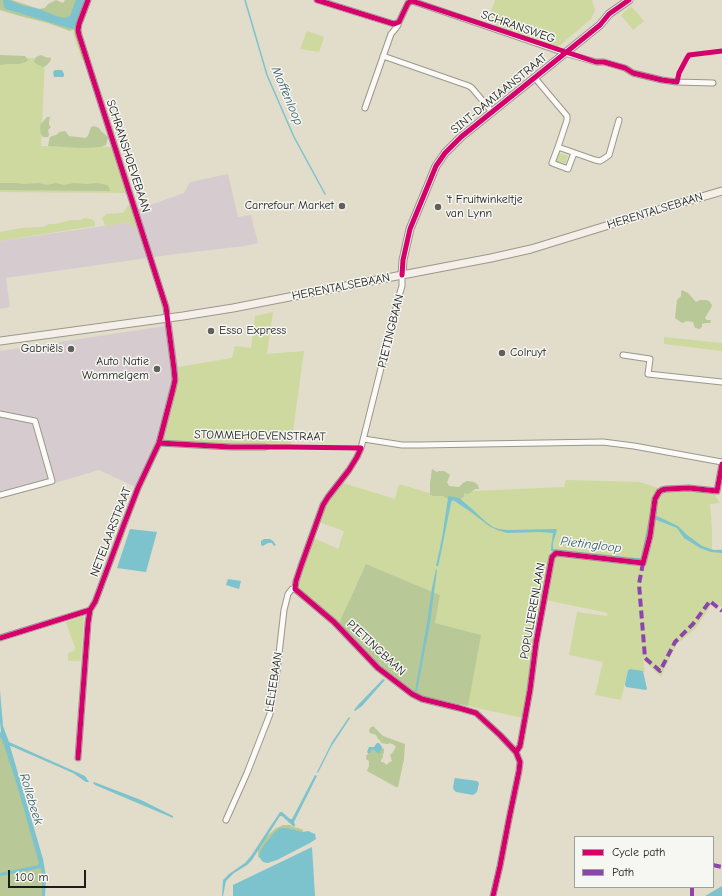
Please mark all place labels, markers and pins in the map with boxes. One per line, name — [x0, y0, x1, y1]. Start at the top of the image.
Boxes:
place label: 't Fruitwinkeltje van Lynn — [446, 193, 523, 221]
place label: Carrefour Market — [245, 199, 334, 213]
marker: Carrefour Market — [337, 201, 347, 211]
marker: 't Fruitwinkeltje van Lynn — [433, 202, 443, 212]
place label: Esso Express — [219, 324, 286, 338]
marker: Esso Express — [206, 326, 216, 336]
place label: Gabriëls — [21, 342, 63, 356]
marker: Gabriëls — [66, 344, 76, 354]
place label: Colruyt — [510, 346, 546, 360]
marker: Colruyt — [497, 348, 507, 358]
place label: Auto Natie Wommelgem — [82, 355, 149, 383]
marker: Auto Natie Wommelgem — [152, 364, 162, 374]

